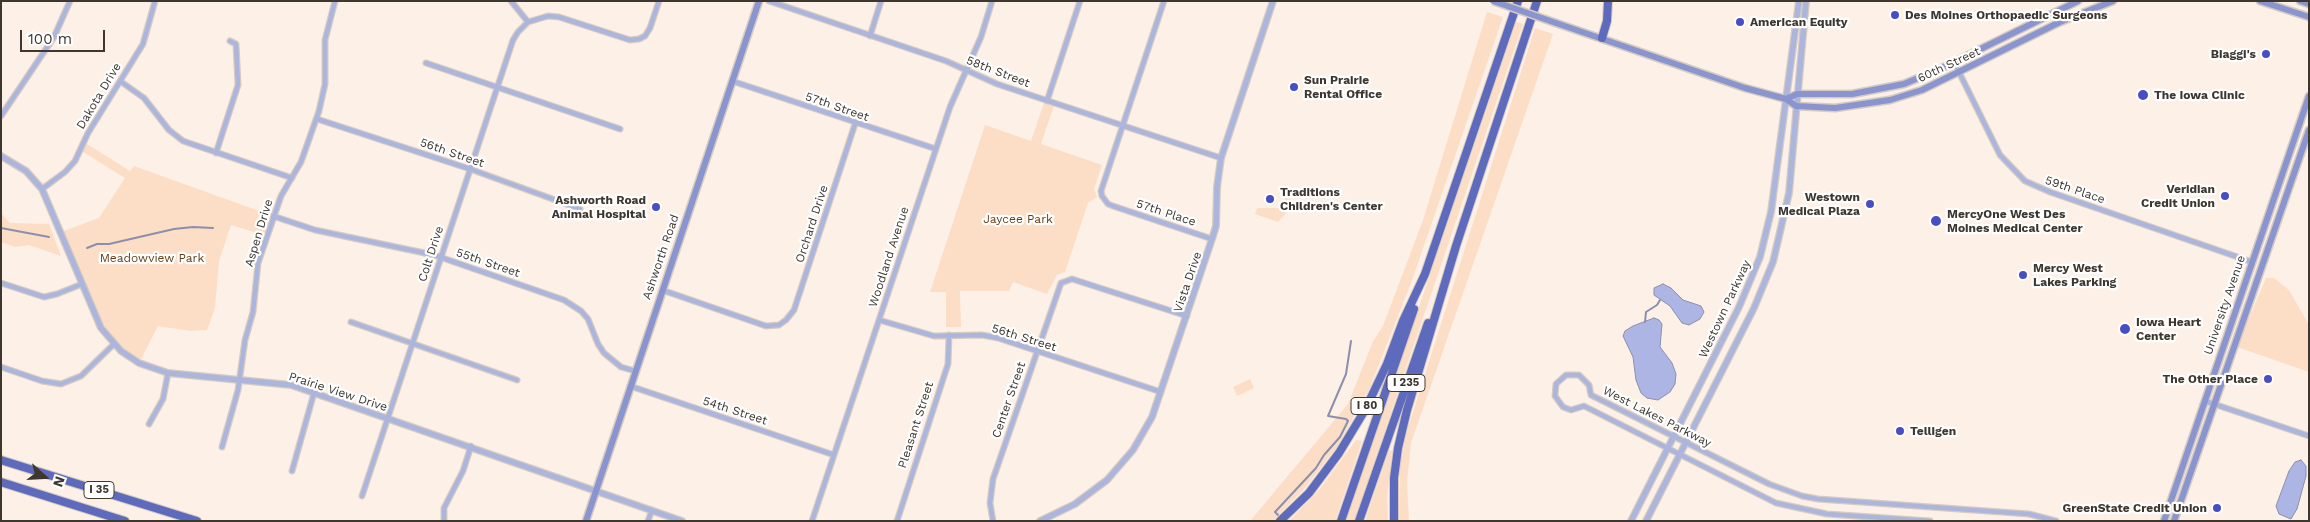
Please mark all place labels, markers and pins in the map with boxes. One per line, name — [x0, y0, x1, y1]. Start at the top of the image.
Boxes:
place label: Des Moines Orthopaedic Surgeons — [1905, 8, 2107, 22]
marker: Des Moines Orthopaedic Surgeons — [1889, 9, 1901, 21]
place label: American Equity — [1750, 15, 1848, 29]
marker: American Equity — [1734, 16, 1746, 28]
place label: Biaggi's — [2211, 47, 2256, 61]
marker: Biaggi's — [2260, 48, 2272, 60]
place label: Sun Prairie Rental Office — [1304, 73, 1382, 101]
marker: Sun Prairie Rental Office — [1288, 81, 1300, 93]
marker: The Iowa Clinic — [2136, 88, 2150, 102]
place label: The Iowa Clinic — [2154, 88, 2245, 102]
place label: Veridian Credit Union — [2141, 182, 2215, 210]
place label: Traditions Children's Center — [1280, 185, 1383, 213]
place label: Westown Medical Plaza — [1778, 190, 1860, 218]
marker: Veridian Credit Union — [2219, 190, 2231, 202]
place label: Ashworth Road Animal Hospital — [552, 193, 646, 221]
marker: Traditions Children's Center — [1264, 193, 1276, 205]
marker: Westown Medical Plaza — [1864, 198, 1876, 210]
marker: Ashworth Road Animal Hospital — [650, 201, 662, 213]
place label: MercyOne West Des Moines Medical Center — [1947, 207, 2083, 235]
marker: MercyOne West Des Moines Medical Center — [1929, 214, 1943, 228]
place label: Mercy West Lakes Parking — [2033, 261, 2116, 289]
marker: Mercy West Lakes Parking — [2017, 269, 2029, 281]
place label: Iowa Heart Center — [2136, 315, 2201, 343]
marker: Iowa Heart Center — [2118, 322, 2132, 336]
place label: The Other Place — [2163, 372, 2258, 386]
marker: The Other Place — [2262, 373, 2274, 385]
place label: Telligen — [1910, 424, 1956, 438]
marker: Telligen — [1894, 425, 1906, 437]
place label: GreenState Credit Union — [2063, 501, 2207, 515]
marker: GreenState Credit Union — [2211, 502, 2223, 514]

